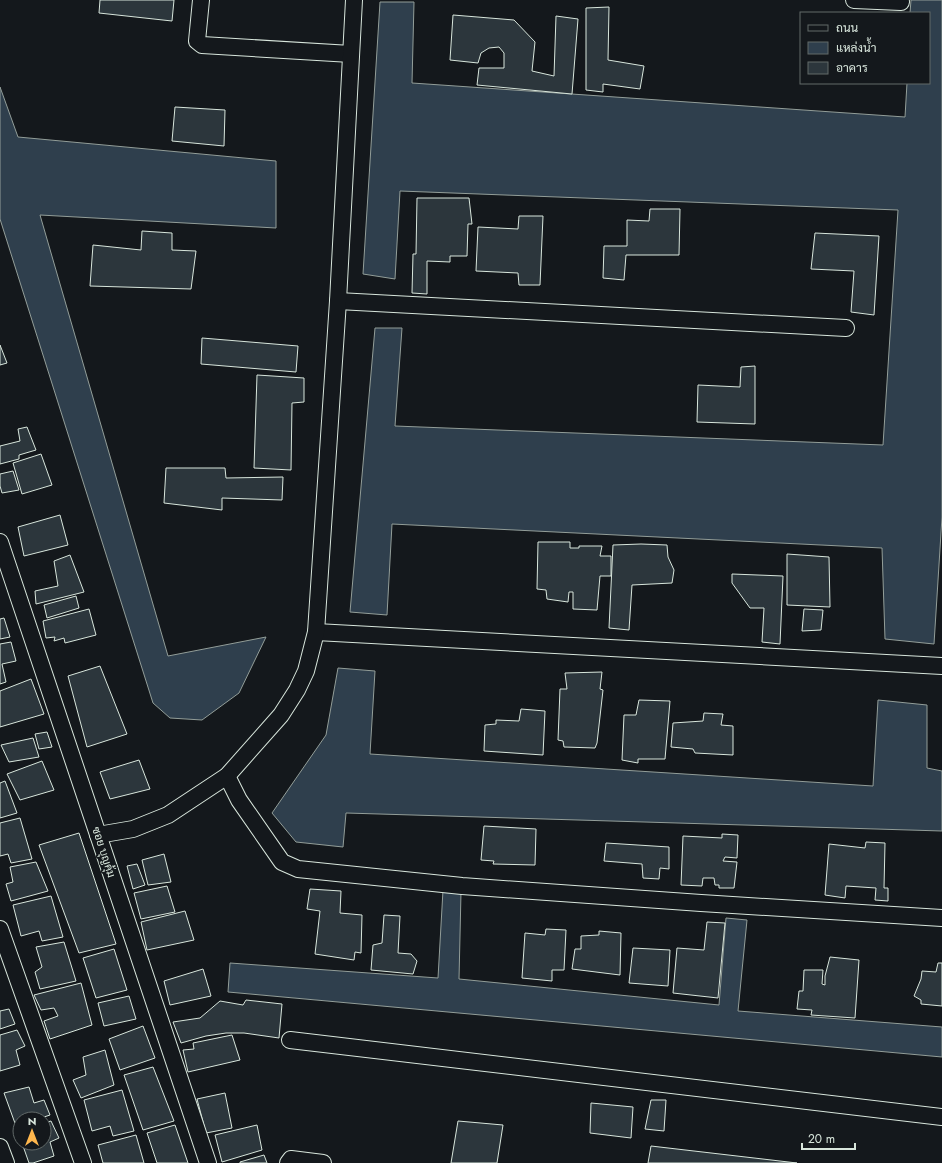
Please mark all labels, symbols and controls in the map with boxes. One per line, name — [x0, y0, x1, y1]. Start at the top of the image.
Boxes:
legend — [800, 12, 930, 84]
text: ถนน — [836, 19, 859, 37]
text: แหล่งน้ำ — [836, 37, 876, 57]
text: อาคาร — [836, 59, 868, 77]
street label: ซอย บุญคุ้ม — [87, 825, 120, 880]
north arrow — [12, 1111, 52, 1151]
text: N — [28, 1113, 36, 1129]
scale bar — [802, 1125, 855, 1151]
text: 20 m — [808, 1130, 835, 1148]

